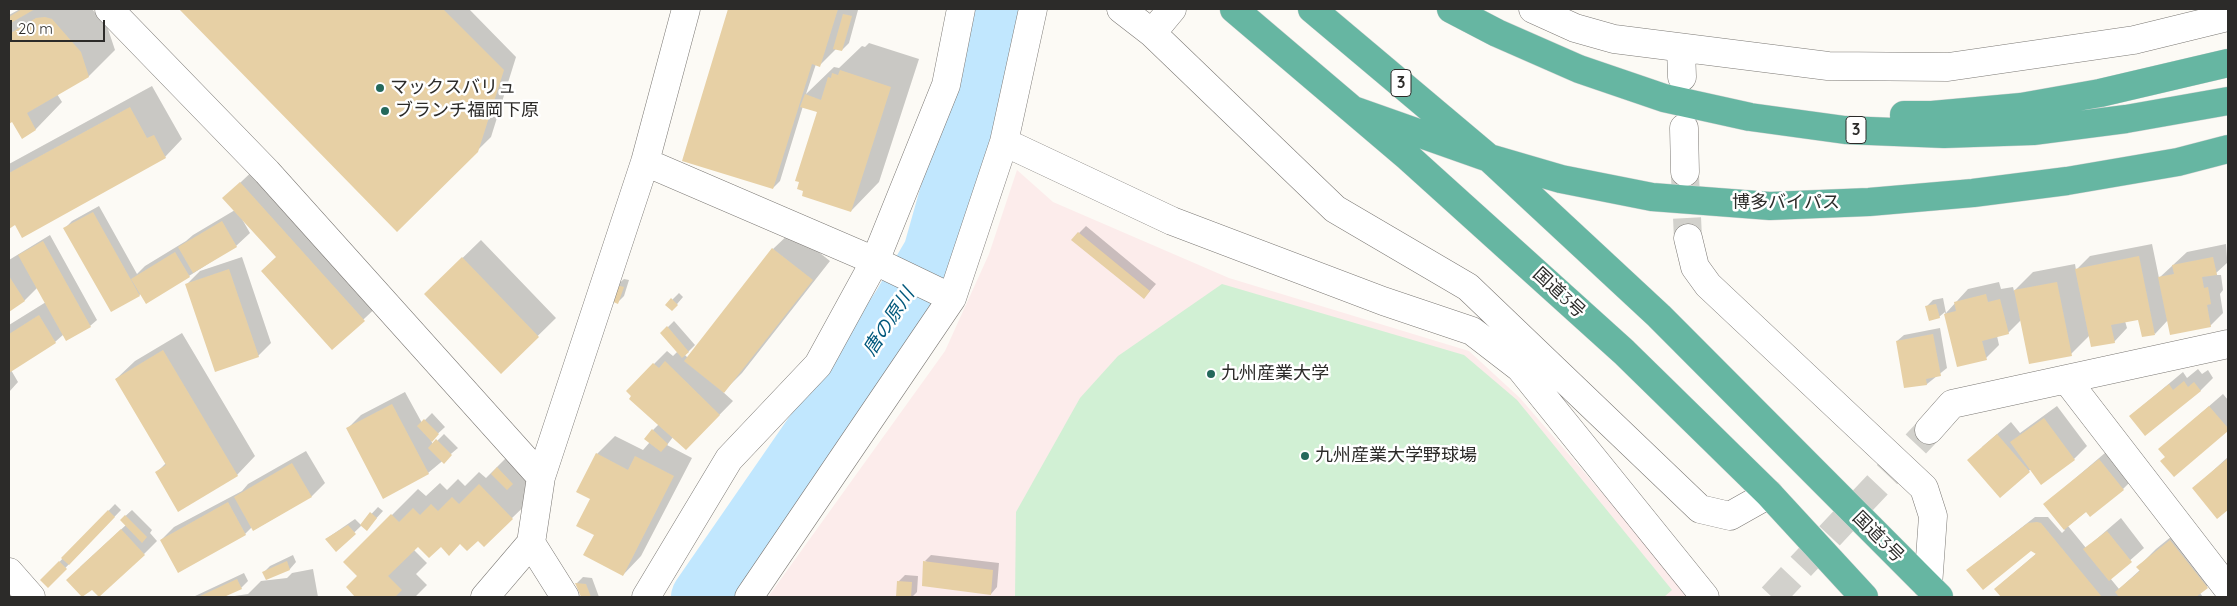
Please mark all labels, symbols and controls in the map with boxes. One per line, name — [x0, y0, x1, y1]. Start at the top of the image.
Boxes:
scale bar — [12, 10, 108, 42]
text: 20 m — [18, 19, 53, 38]
road number: 3 — [1391, 70, 1411, 96]
place label: マックスバリュ — [390, 77, 516, 99]
marker: マックスバリュ — [374, 82, 386, 94]
place label: ブランチ福岡下原 — [395, 100, 539, 122]
marker: ブランチ福岡下原 — [379, 105, 391, 117]
road number: 3 — [1846, 116, 1866, 144]
street label: 博多バイパス — [1732, 192, 1840, 214]
street label: 国道3号 — [1528, 263, 1590, 323]
water label: 唐の原川 — [859, 284, 919, 360]
place label: 九州産業大学 — [1221, 363, 1329, 385]
marker: 九州産業大学 — [1205, 368, 1217, 380]
place label: 九州産業大学野球場 — [1315, 445, 1477, 467]
marker: 九州産業大学野球場 — [1299, 450, 1311, 462]
street label: 国道3号 — [1848, 507, 1908, 567]

